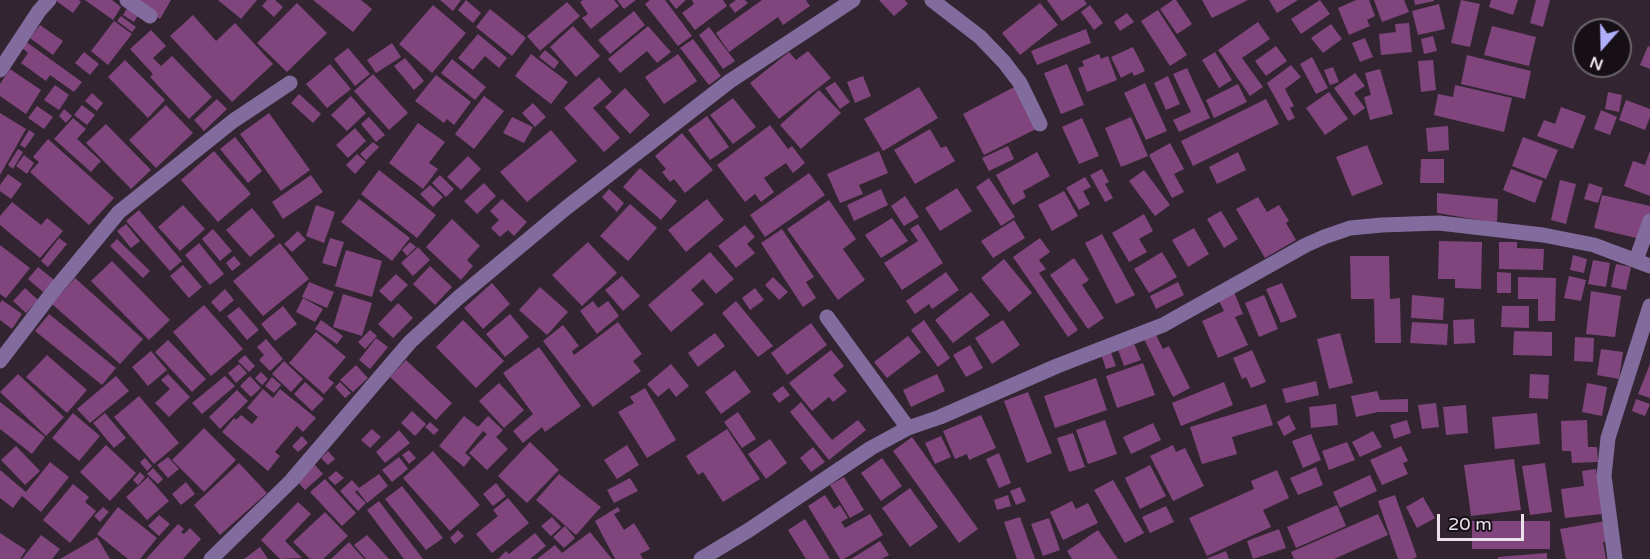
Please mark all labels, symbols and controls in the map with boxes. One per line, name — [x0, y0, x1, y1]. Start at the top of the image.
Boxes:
north arrow — [1572, 18, 1632, 78]
text: N — [1587, 51, 1606, 75]
scale bar — [1440, 502, 1527, 540]
text: 20 m — [1448, 513, 1492, 535]

